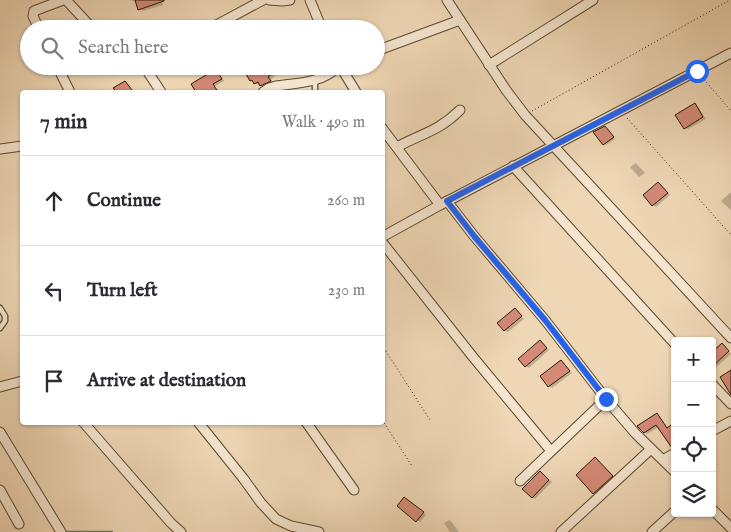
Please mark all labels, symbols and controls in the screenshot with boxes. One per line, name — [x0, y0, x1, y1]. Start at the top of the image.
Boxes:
search box — [20, 20, 385, 75]
icon: search — [38, 34, 66, 62]
text: Search here — [78, 36, 169, 60]
route start — [686, 60, 709, 83]
text: 7 min — [40, 109, 87, 136]
text: Walk · 490 m — [282, 113, 365, 133]
icon: ahead — [40, 187, 68, 215]
text: Continue — [87, 189, 161, 213]
text: 260 m — [327, 191, 365, 211]
icon: left — [40, 277, 68, 305]
text: Turn left — [87, 279, 158, 303]
text: 230 m — [328, 281, 365, 301]
map controls — [671, 337, 716, 517]
button: + — [671, 337, 716, 382]
icon: arrive — [40, 367, 68, 395]
text: Arrive at destination — [87, 369, 246, 393]
button: − — [671, 382, 716, 427]
route end — [595, 388, 618, 411]
button: locate — [671, 427, 716, 472]
button: layers — [671, 472, 716, 517]

